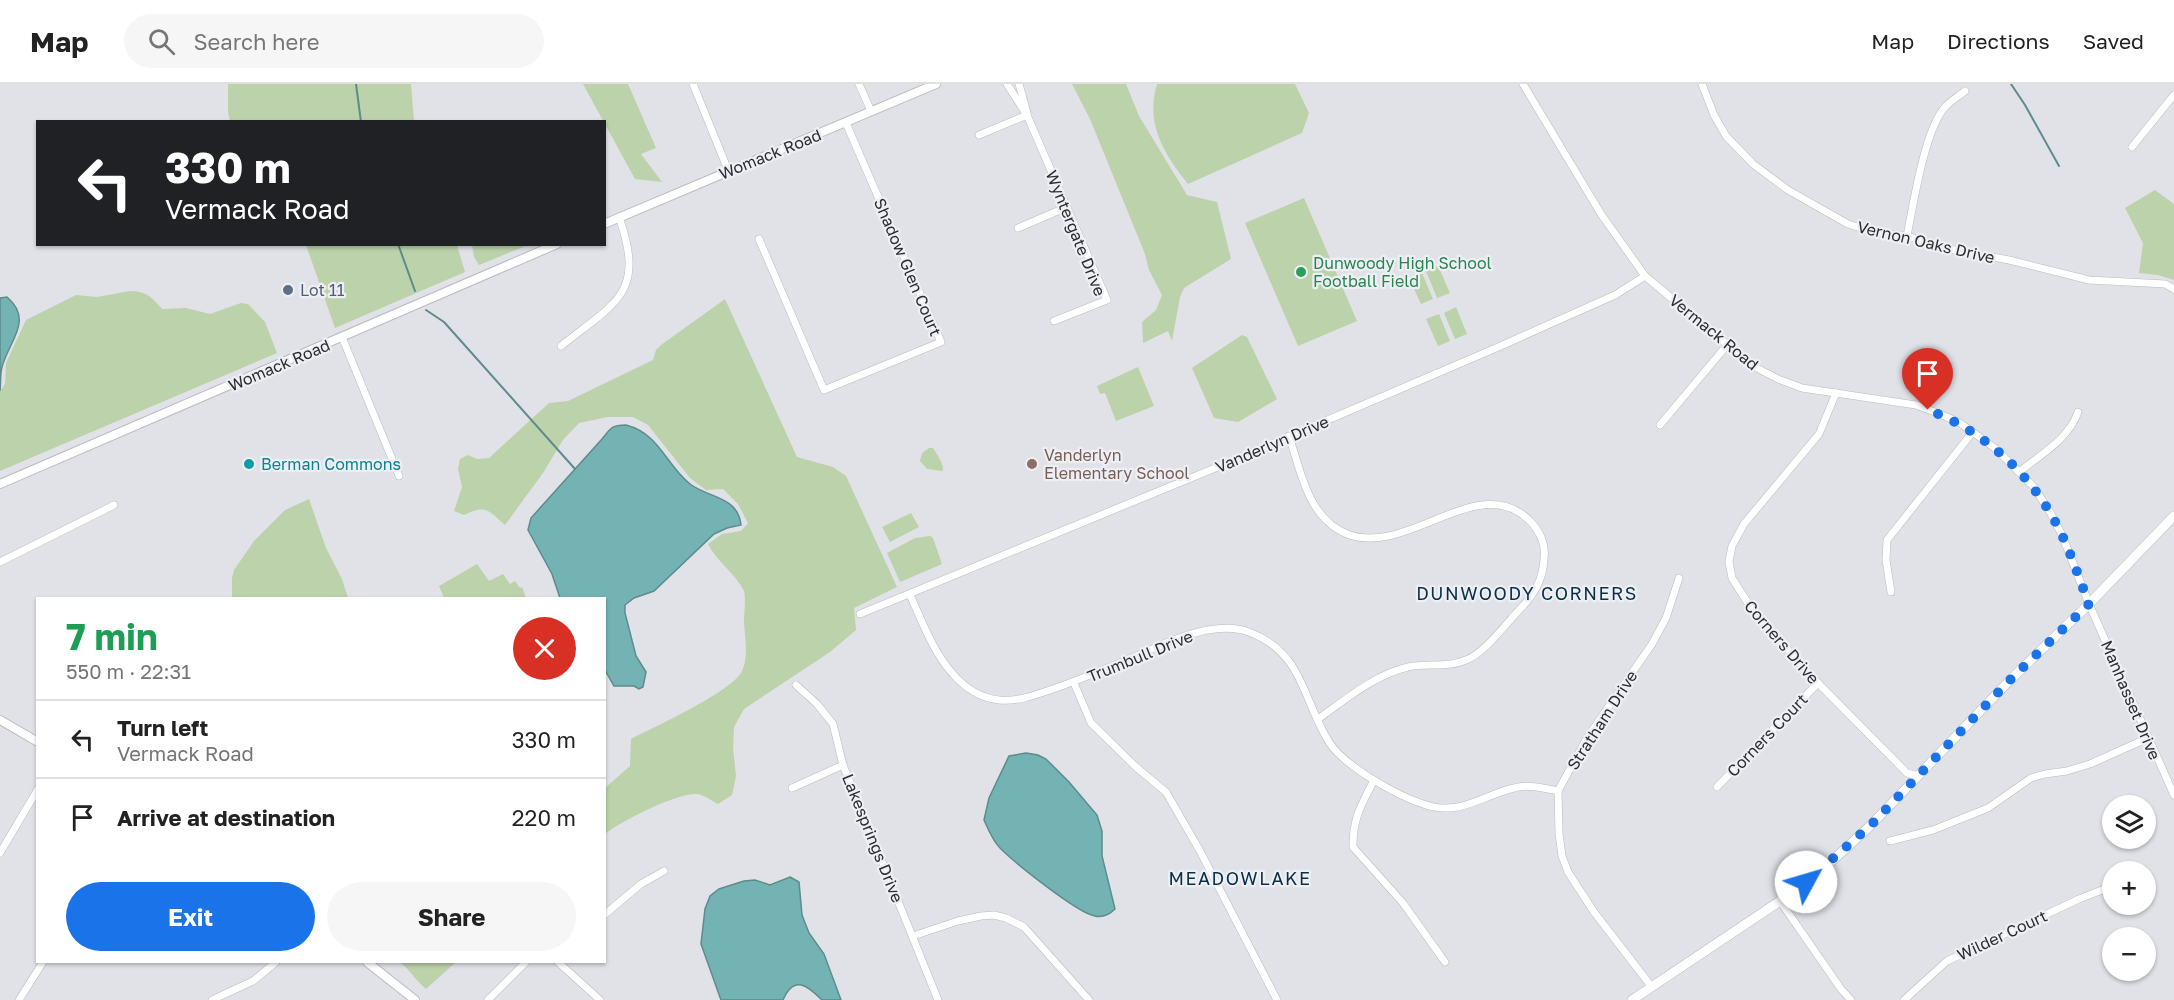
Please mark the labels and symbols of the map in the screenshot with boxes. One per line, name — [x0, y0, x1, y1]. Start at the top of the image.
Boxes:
street label: Womack Road — [716, 124, 824, 184]
street label: Wyntergate Drive — [1042, 167, 1110, 299]
street label: Shadow Glen Court — [870, 195, 946, 339]
street label: Vernon Oaks Drive — [1855, 216, 1997, 268]
place label: Dunwoody High School Football Field — [1313, 253, 1492, 291]
marker: Dunwoody High School Football Field — [1294, 265, 1308, 279]
place label: Lot 11 — [300, 280, 345, 300]
marker: Lot 11 — [281, 283, 295, 297]
street label: Vermack Road — [1665, 290, 1763, 374]
street label: Womack Road — [225, 335, 333, 395]
pin — [1902, 348, 1953, 410]
street label: Vanderlyn Drive — [1212, 411, 1332, 477]
place label: Vanderlyn Elementary School — [1044, 445, 1189, 483]
place label: Berman Commons — [261, 454, 401, 474]
marker: Berman Commons — [242, 457, 256, 471]
marker: Vanderlyn Elementary School — [1025, 457, 1039, 471]
district label: DUNWOODY CORNERS — [1416, 582, 1638, 604]
street label: Corners Drive — [1740, 596, 1824, 688]
street label: Trumbull Drive — [1084, 626, 1196, 686]
street label: Manhasset Drive — [2097, 637, 2165, 763]
street label: Stratham Drive — [1562, 667, 1642, 773]
street label: Corners Court — [1722, 689, 1812, 781]
street label: Lakesprings Drive — [838, 771, 908, 905]
position arrow — [1774, 850, 1838, 914]
district label: MEADOWLAKE — [1169, 867, 1311, 889]
street label: Wilder Court — [1954, 905, 2050, 965]

